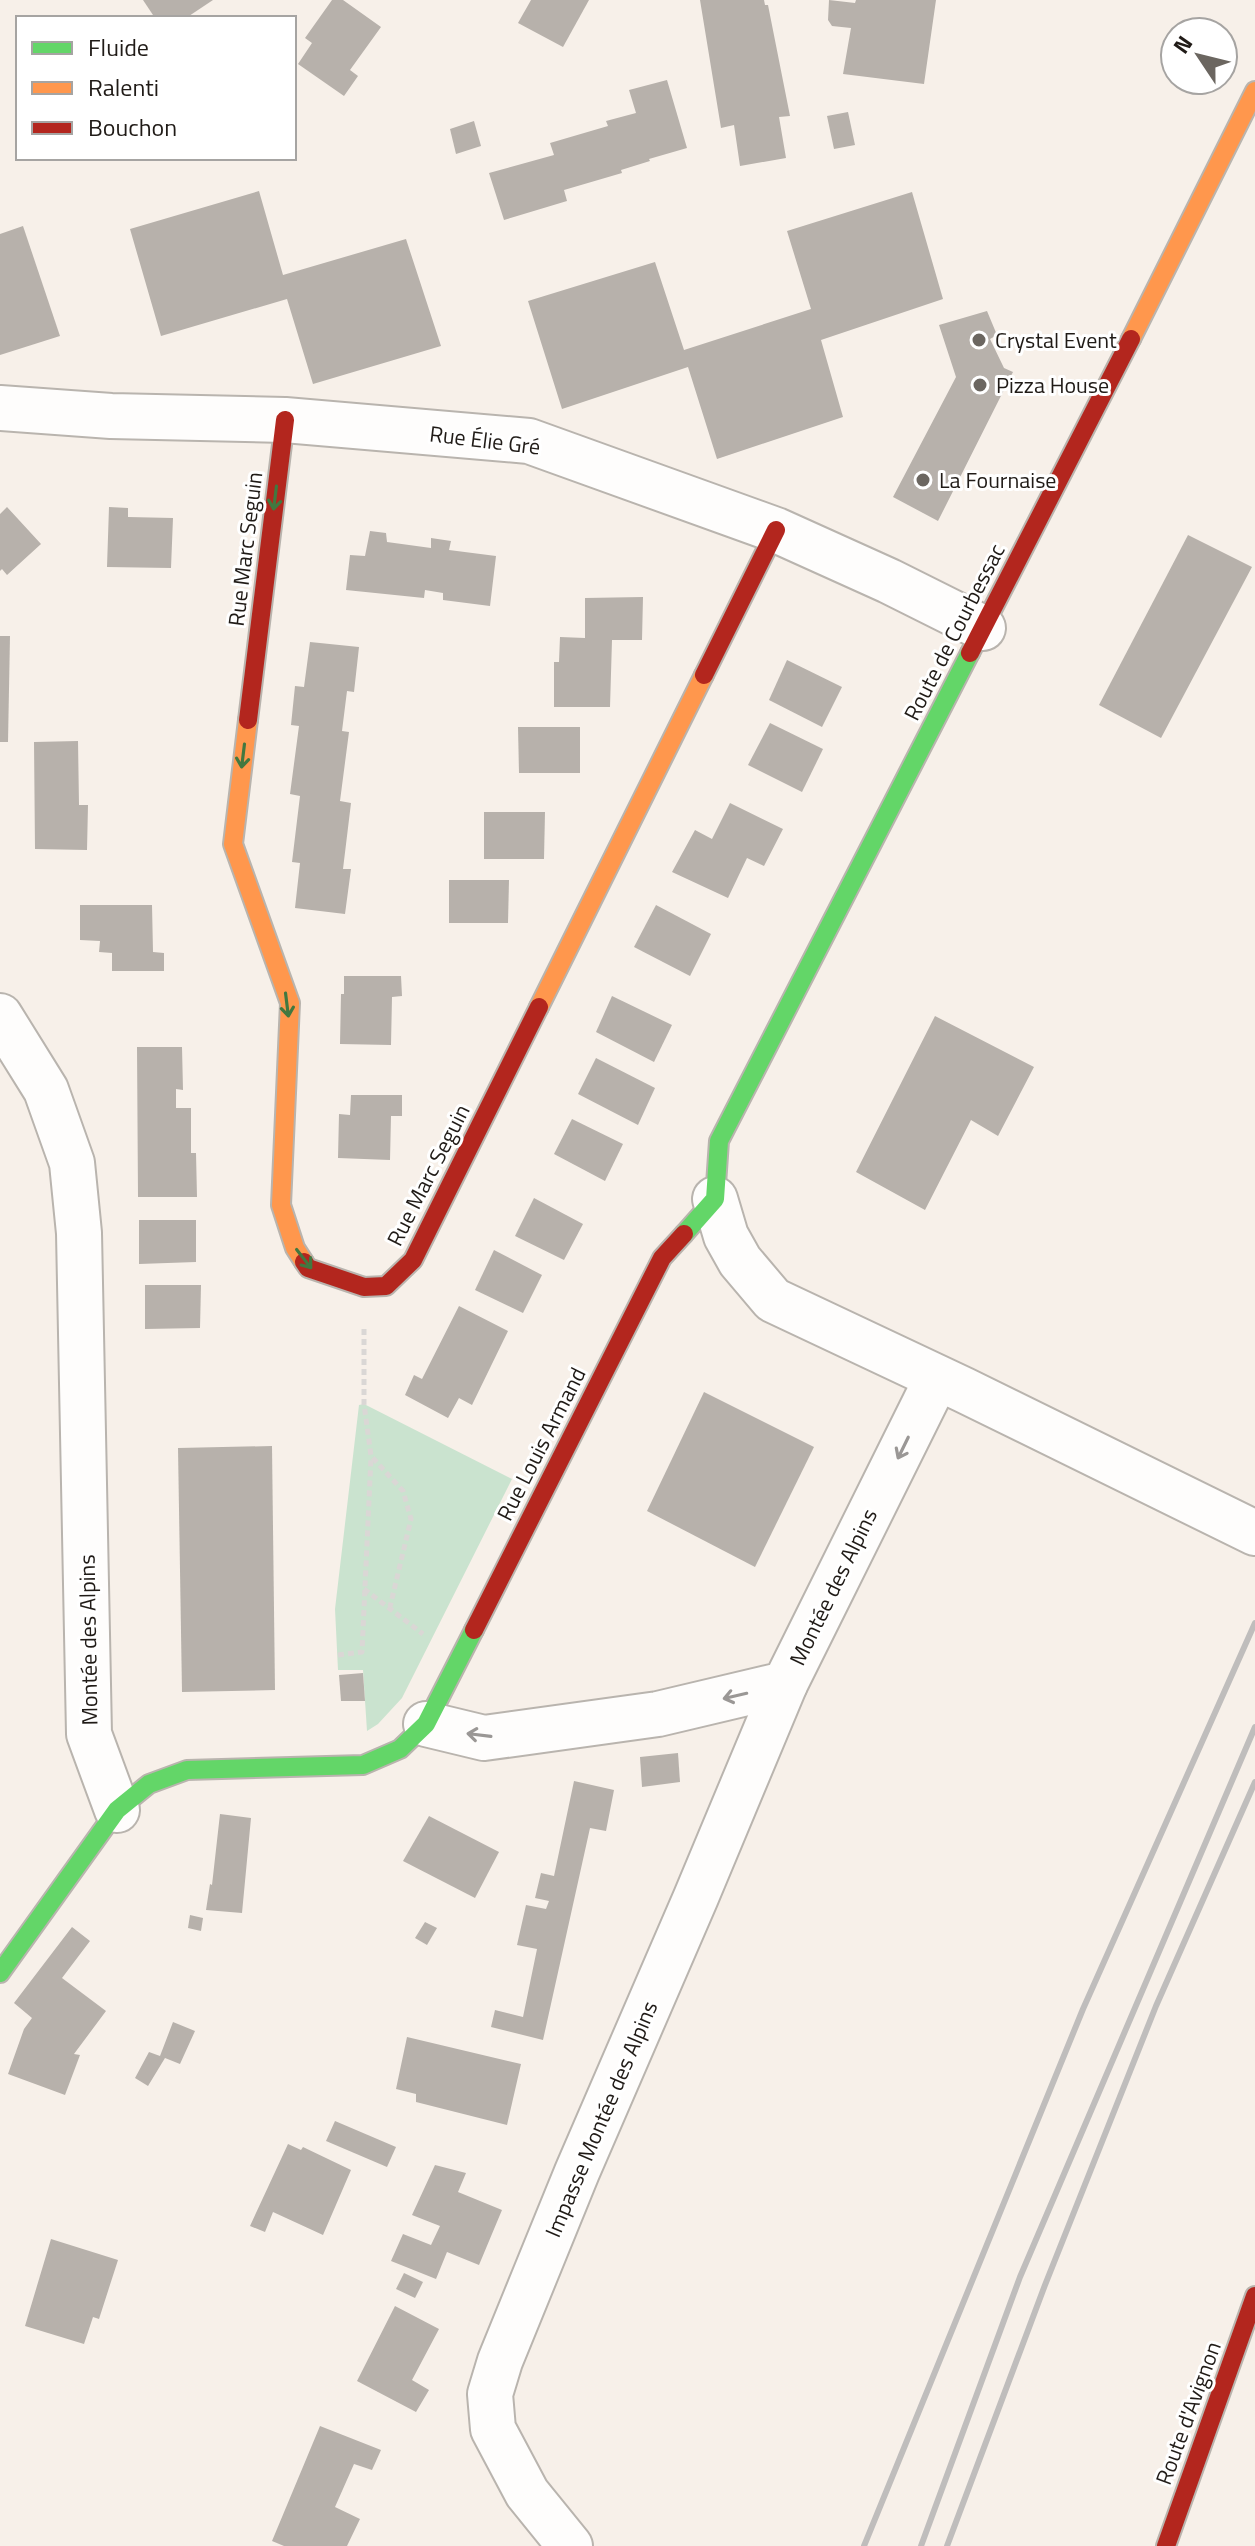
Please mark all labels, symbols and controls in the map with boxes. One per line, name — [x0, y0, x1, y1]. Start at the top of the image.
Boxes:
legend — [16, 16, 296, 160]
north arrow — [1159, 16, 1239, 96]
text: Fluide — [88, 29, 149, 65]
text: N — [1164, 29, 1201, 61]
text: Ralenti — [88, 69, 159, 105]
text: Bouchon — [88, 109, 177, 145]
place label: Crystal Event — [995, 323, 1117, 357]
marker: Crystal Event — [970, 331, 988, 349]
place label: Pizza House — [996, 368, 1109, 402]
marker: Pizza House — [971, 376, 989, 394]
street label: Rue Élie Gré — [428, 416, 542, 464]
place label: La Fournaise — [939, 463, 1056, 497]
street label: Rue Marc Seguin — [219, 470, 271, 628]
marker: La Fournaise — [914, 471, 932, 489]
one-way arrow — [267, 485, 282, 510]
street label: Route de Courbessac — [895, 538, 1013, 726]
one-way arrow — [236, 742, 251, 769]
one-way arrow — [280, 992, 295, 1018]
street label: Rue Marc Seguin — [378, 1098, 478, 1252]
one-way arrow — [295, 1248, 312, 1269]
street label: Rue Louis Armand — [488, 1361, 594, 1527]
one-way arrow — [894, 1435, 910, 1459]
street label: Montée des Alpins — [780, 1503, 886, 1671]
street label: Montée des Alpins — [70, 1554, 106, 1726]
one-way arrow — [722, 1689, 748, 1704]
one-way arrow — [466, 1728, 492, 1743]
street label: Impasse Montée des Alpins — [536, 1996, 666, 2242]
street label: Route d'Avignon — [1146, 2337, 1230, 2489]

